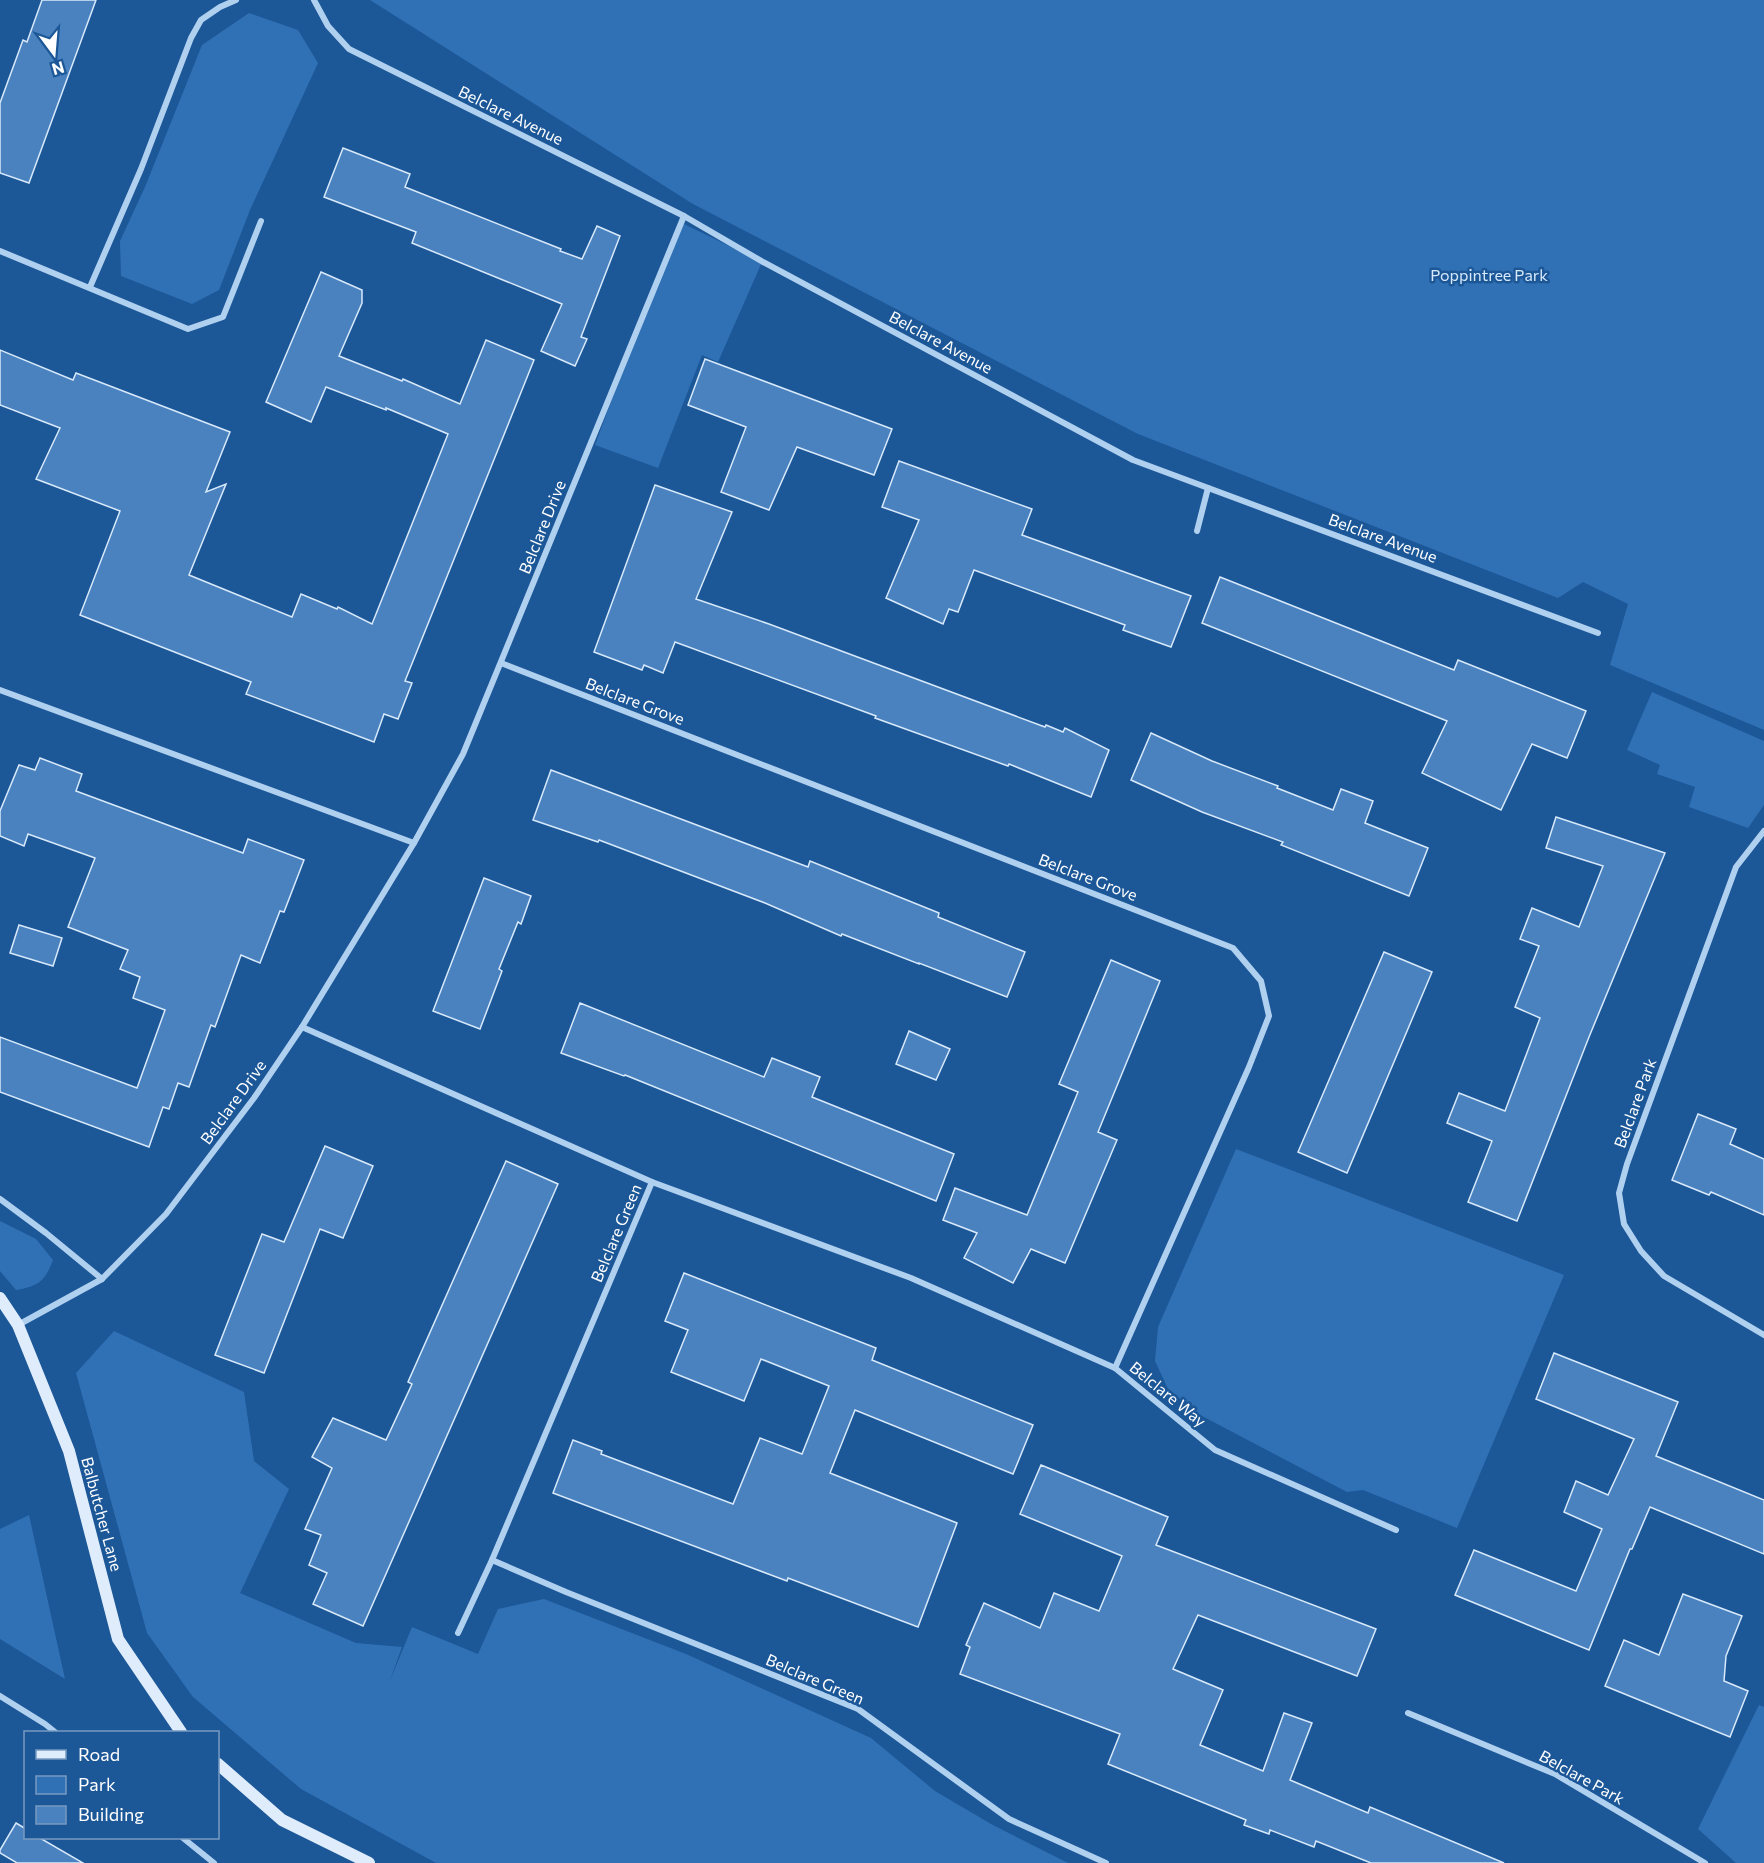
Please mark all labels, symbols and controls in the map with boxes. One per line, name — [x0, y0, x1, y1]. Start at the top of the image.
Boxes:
north arrow — [24, 24, 84, 84]
text: N — [50, 58, 67, 80]
street label: Belclare Avenue — [456, 81, 567, 148]
park label: Poppintree Park — [1430, 265, 1548, 284]
street label: Belclare Avenue — [886, 306, 996, 377]
street label: Belclare Drive — [514, 477, 569, 576]
street label: Belclare Avenue — [1326, 509, 1440, 566]
street label: Belclare Grove — [583, 673, 687, 728]
street label: Belclare Grove — [1036, 849, 1140, 904]
street label: Belclare Park — [1609, 1055, 1660, 1150]
street label: Belclare Drive — [196, 1056, 270, 1148]
street label: Belclare Green — [586, 1181, 645, 1285]
street label: Belclare Way — [1126, 1357, 1210, 1430]
street label: Balbutcher Lane — [78, 1455, 127, 1573]
street label: Belclare Green — [763, 1649, 867, 1708]
legend — [24, 1731, 219, 1839]
text: Road — [78, 1743, 120, 1765]
street label: Belclare Park — [1536, 1745, 1628, 1808]
text: Park — [78, 1773, 116, 1795]
text: Building — [78, 1803, 144, 1825]

